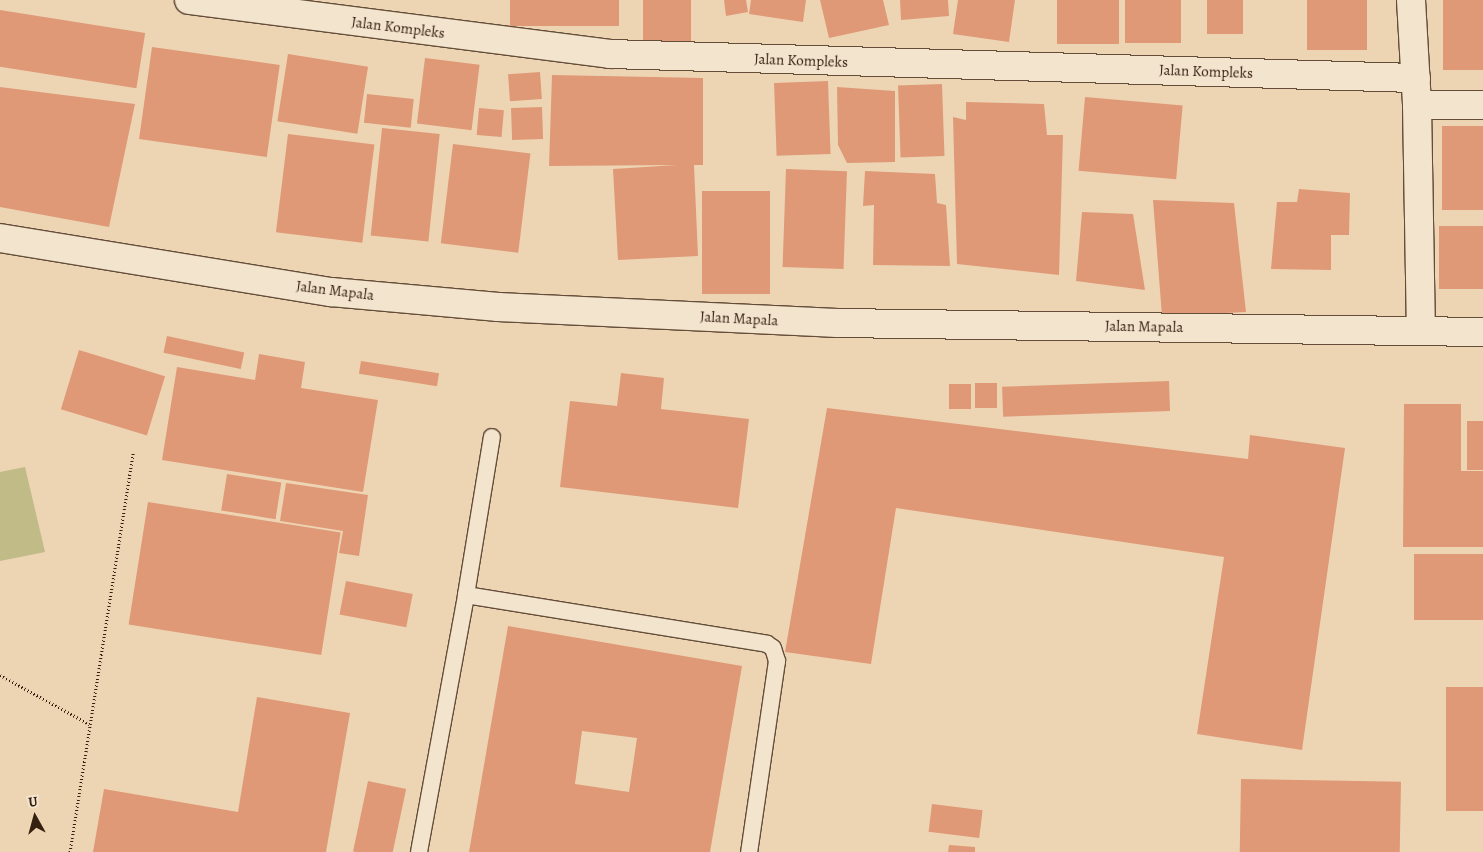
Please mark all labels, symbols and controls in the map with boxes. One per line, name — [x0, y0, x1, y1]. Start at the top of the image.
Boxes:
street label: Jalan Kompleks — [350, 13, 446, 43]
street label: Jalan Kompleks — [754, 50, 848, 72]
street label: Jalan Kompleks — [1159, 61, 1253, 83]
street label: Jalan Mapala — [295, 277, 375, 305]
street label: Jalan Mapala — [699, 308, 779, 330]
street label: Jalan Mapala — [1105, 317, 1183, 337]
north arrow — [10, 792, 60, 842]
text: U — [27, 792, 39, 812]

